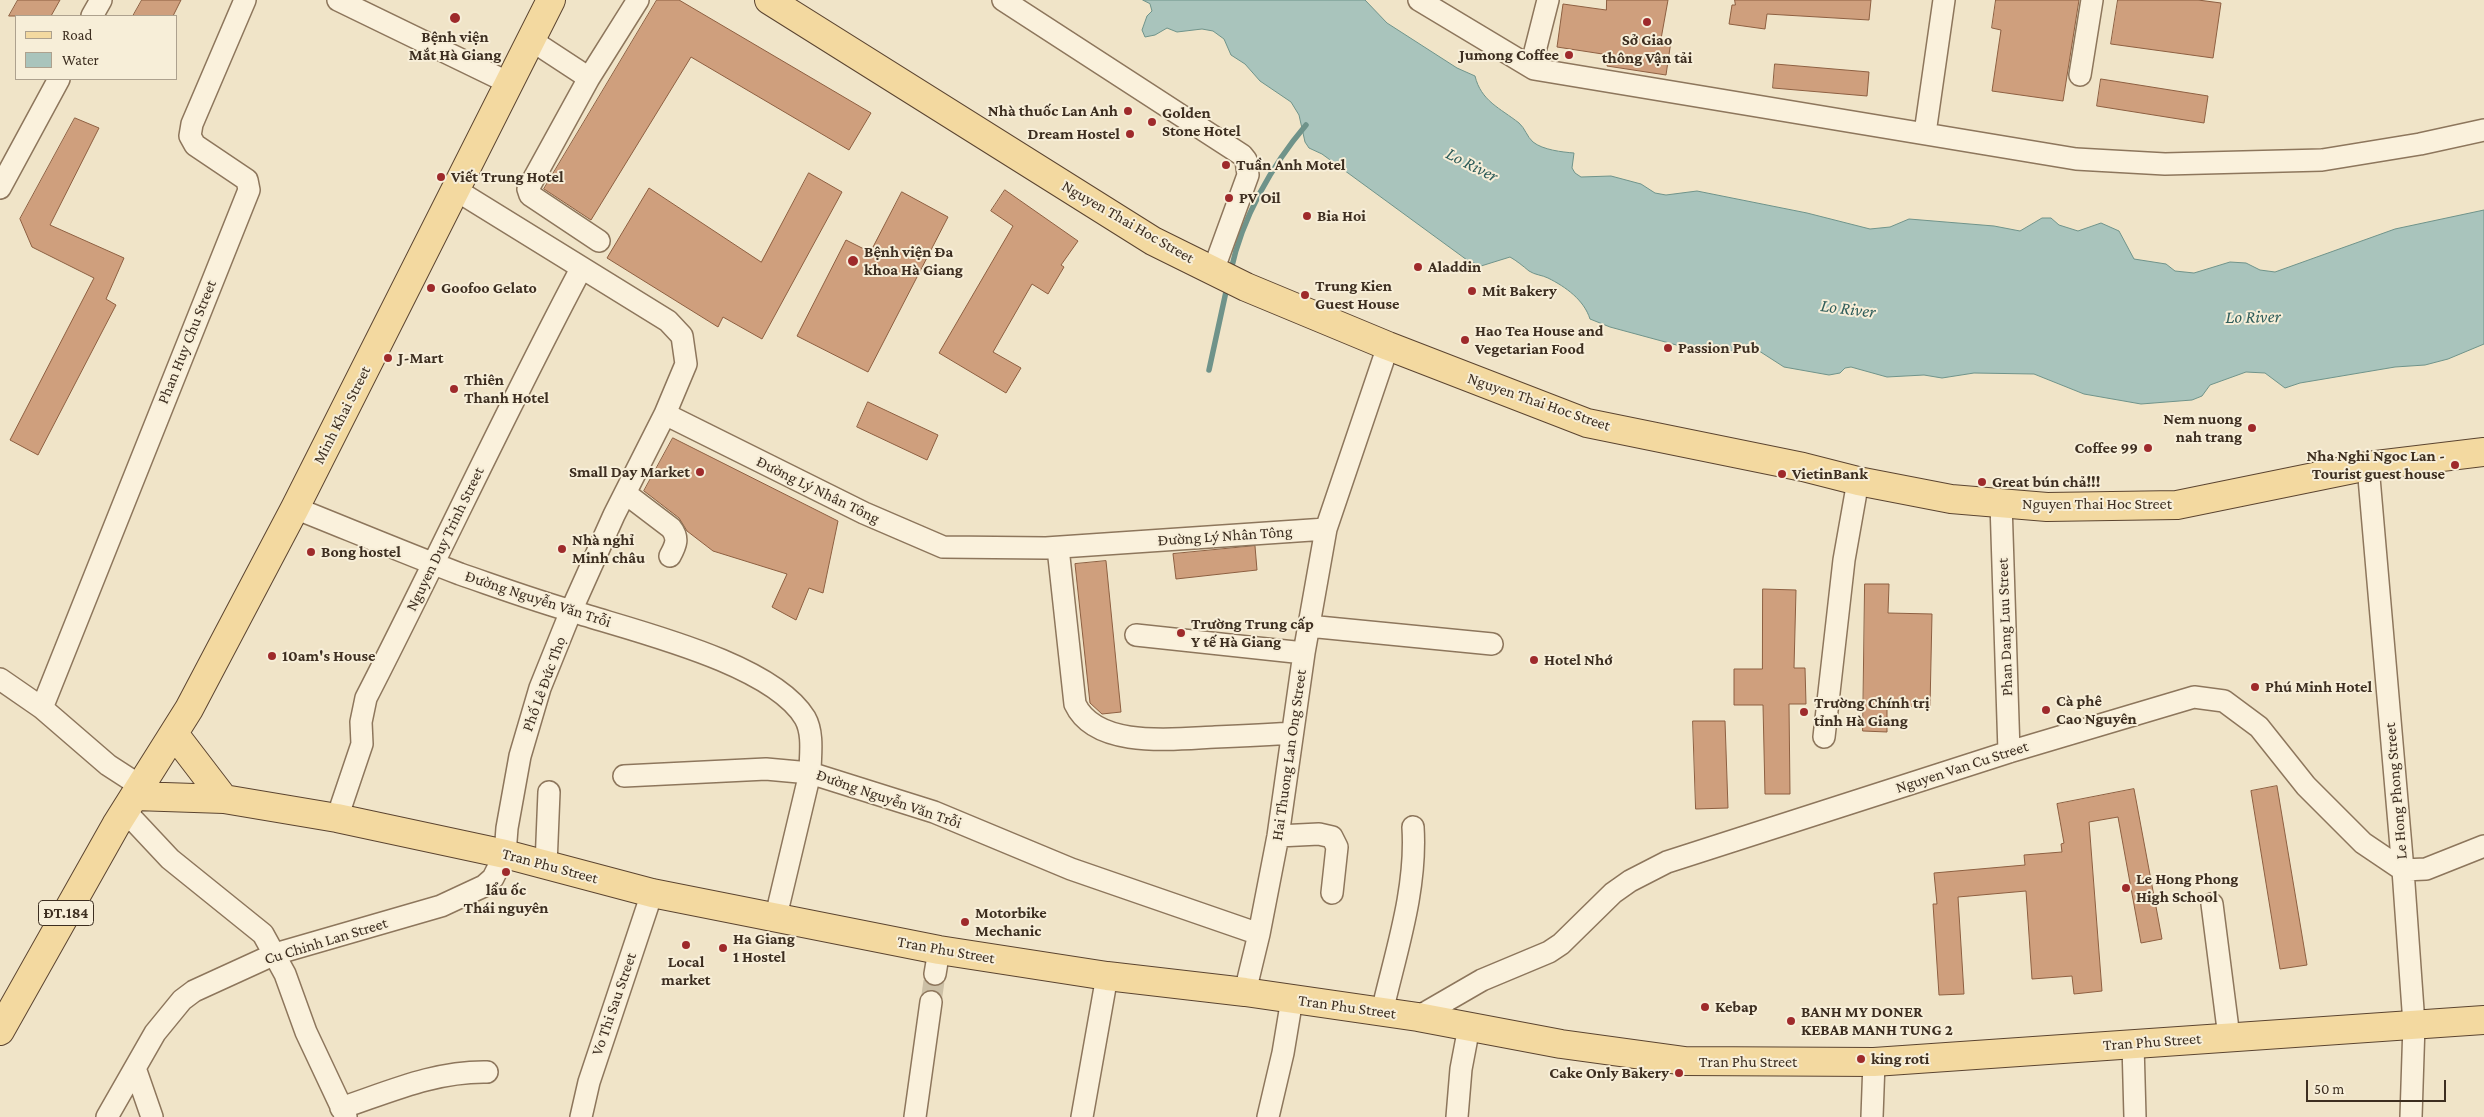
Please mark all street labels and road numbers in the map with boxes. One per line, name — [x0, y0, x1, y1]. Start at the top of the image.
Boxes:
street label: Nguyen Thai Hoc Street — [1058, 176, 1198, 268]
street label: Phan Huy Chu Street — [153, 277, 221, 407]
street label: Minh Khai Street — [309, 363, 375, 467]
street label: Nguyen Thai Hoc Street — [1465, 369, 1613, 435]
street label: Đường Lý Nhân Tông — [753, 452, 883, 528]
street label: Nguyen Duy Trinh Street — [402, 464, 488, 614]
street label: Nguyen Thai Hoc Street — [2022, 494, 2172, 514]
street label: Đường Lý Nhân Tông — [1157, 522, 1293, 550]
street label: Phan Dang Luu Street — [1993, 558, 2017, 696]
street label: Đường Nguyễn Văn Trỗi — [463, 566, 613, 632]
street label: Phố Lê Đức Thọ — [518, 634, 570, 734]
street label: Hai Thuong Lan Ong Street — [1267, 668, 1311, 842]
street label: Le Hong Phong Street — [2380, 722, 2412, 860]
street label: Nguyen Van Cu Street — [1893, 737, 2031, 797]
street label: Đường Nguyễn Văn Trỗi — [814, 765, 964, 833]
street label: Tran Phu Street — [500, 844, 600, 888]
road number: ĐT.184 — [38, 900, 94, 926]
street label: Cu Chinh Lan Street — [262, 913, 390, 969]
street label: Tran Phu Street — [896, 932, 996, 968]
street label: Vo Thi Sau Street — [587, 950, 641, 1058]
street label: Tran Phu Street — [1297, 991, 1397, 1023]
street label: Tran Phu Street — [2102, 1029, 2202, 1055]
street label: Tran Phu Street — [1699, 1052, 1797, 1072]

